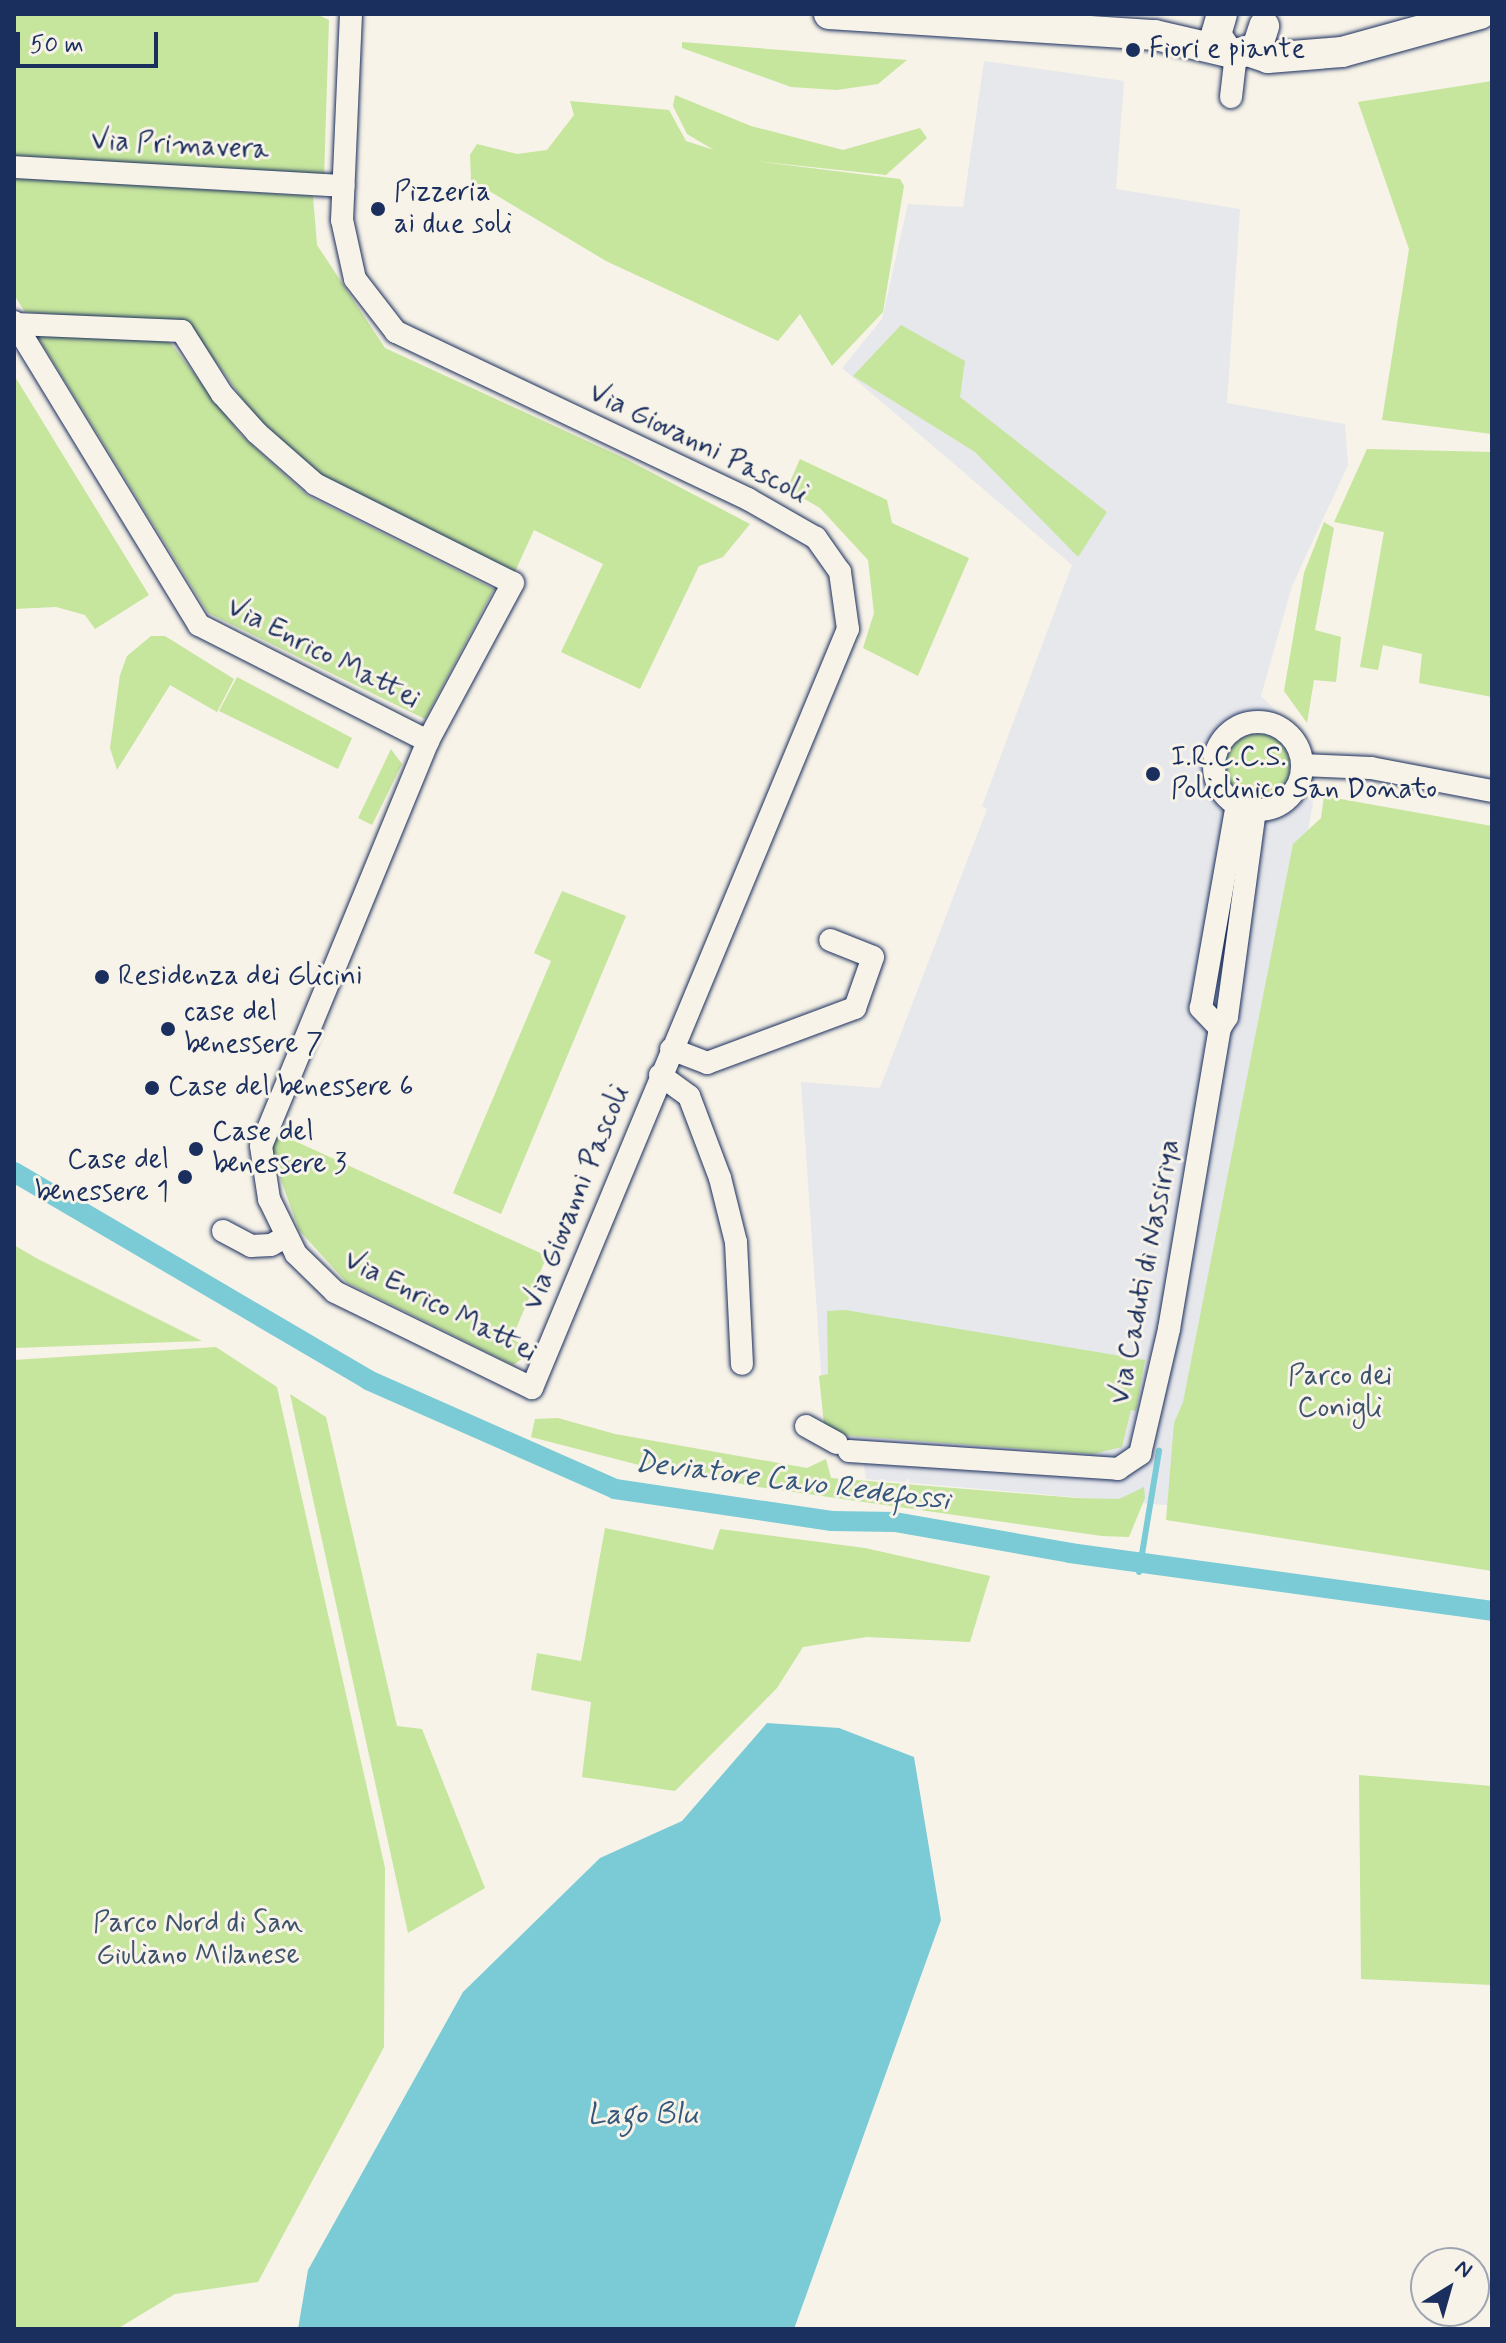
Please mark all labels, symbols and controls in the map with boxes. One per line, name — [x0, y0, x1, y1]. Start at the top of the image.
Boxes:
scale bar — [20, 16, 162, 66]
text: 50 m — [30, 30, 84, 61]
place label: Fiori e piante — [1149, 33, 1301, 67]
marker: Fiori e piante — [1124, 41, 1142, 59]
street label: Via Primavera — [91, 125, 269, 167]
place label: Pizzeria ai due soli — [394, 176, 509, 242]
marker: Pizzeria ai due soli — [369, 200, 387, 218]
street label: Via Giovanni Pascoli — [586, 378, 810, 510]
street label: Via Enrico Mattei — [222, 591, 424, 717]
place label: I.R.C.C.S. Policlinico San Donato — [1171, 741, 1427, 807]
marker: I.R.C.C.S. Policlinico San Donato — [1142, 763, 1164, 785]
place label: Residenza dei Glicini — [118, 960, 361, 994]
marker: Residenza dei Glicini — [93, 968, 111, 986]
place label: case del benessere 7 — [184, 996, 323, 1062]
marker: case del benessere 7 — [159, 1020, 177, 1038]
place label: Case del benessere 6 — [168, 1071, 412, 1105]
marker: Case del benessere 6 — [143, 1079, 161, 1097]
street label: Via Giovanni Pascoli — [518, 1084, 636, 1312]
place label: Case del benessere 3 — [212, 1116, 347, 1182]
street label: Via Caduti di Nassiriya — [1104, 1138, 1188, 1406]
marker: Case del benessere 3 — [187, 1140, 205, 1158]
place label: Case del benessere 1 — [35, 1144, 169, 1210]
marker: Case del benessere 1 — [176, 1168, 194, 1186]
street label: Via Enrico Mattei — [339, 1244, 541, 1370]
park label: Parco dei Conigli — [1288, 1360, 1392, 1426]
water label: Deviatore Cavo Redefossi — [631, 1445, 953, 1519]
park label: Parco Nord di San Giuliano Milanese — [93, 1907, 303, 1973]
water label: Lago Blu — [589, 2097, 697, 2133]
north arrow — [1410, 2247, 1490, 2327]
text: N — [1449, 2254, 1478, 2285]

